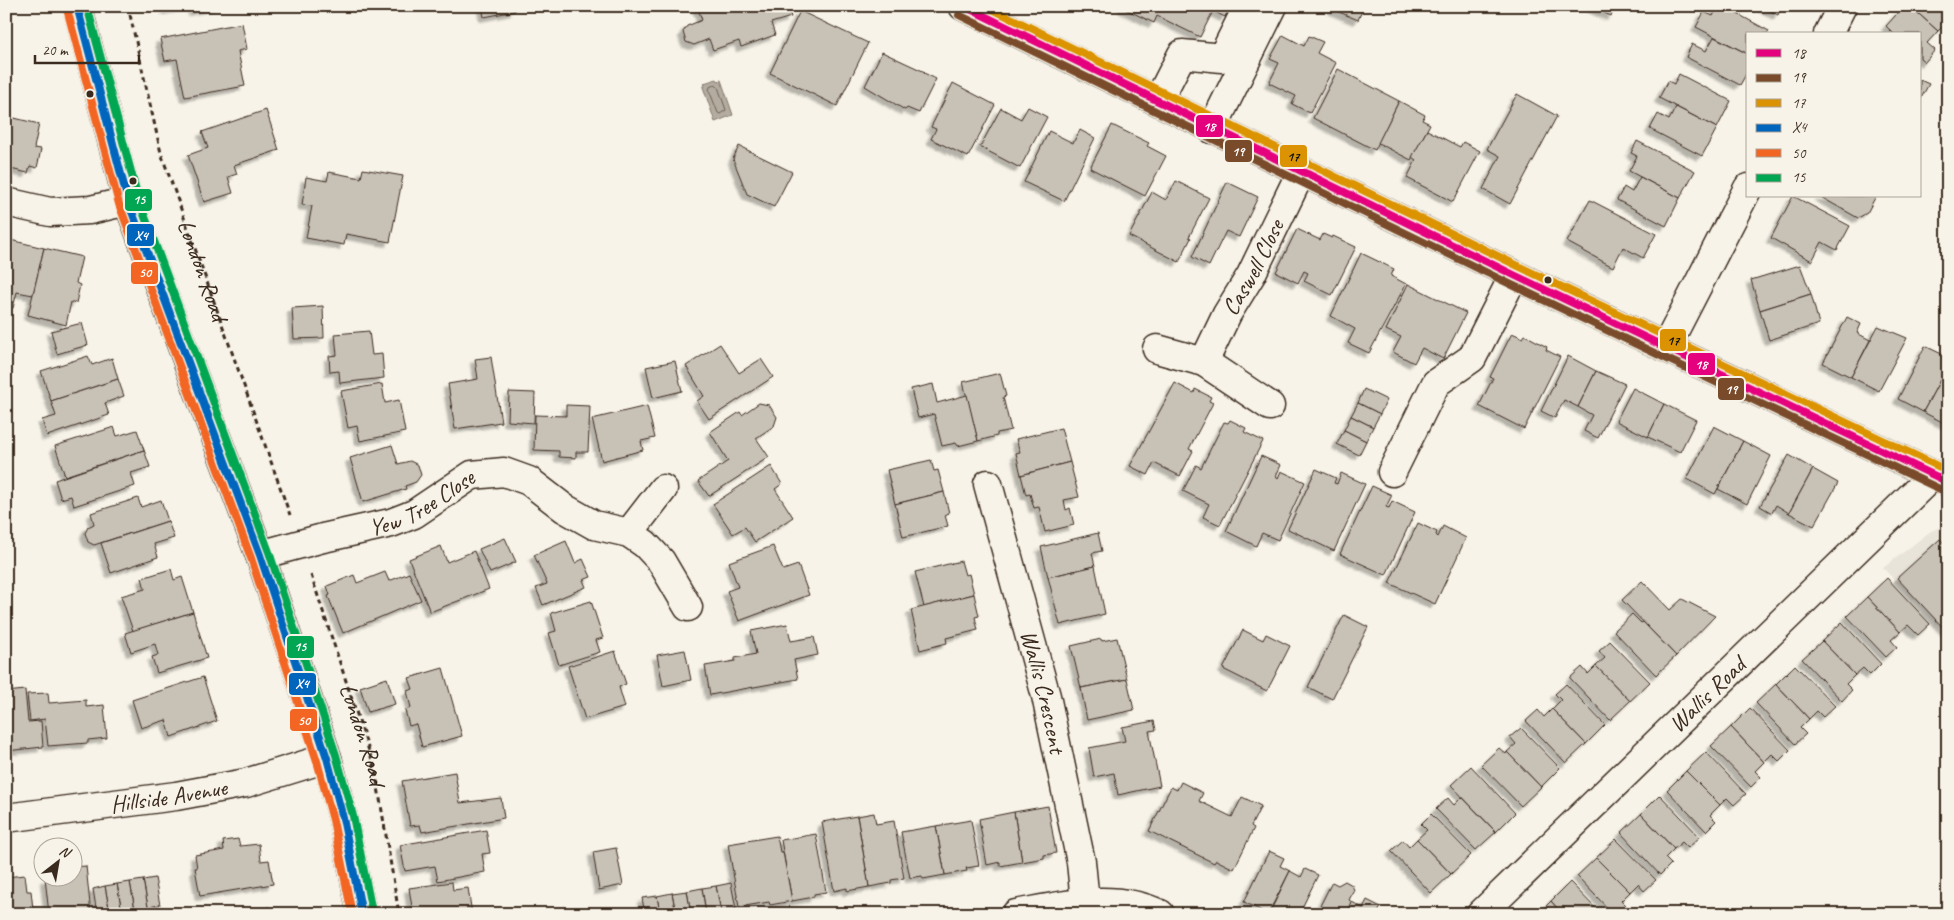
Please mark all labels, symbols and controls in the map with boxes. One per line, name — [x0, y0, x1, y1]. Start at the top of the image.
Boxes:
scale bar — [35, 32, 139, 64]
legend — [1746, 32, 1922, 198]
text: 20 m — [42, 41, 69, 60]
text: 18 — [1792, 44, 1807, 63]
text: 19 — [1792, 68, 1807, 87]
unlabelled marker — [85, 89, 95, 99]
text: 17 — [1792, 94, 1807, 113]
line badge: 18 — [1195, 114, 1224, 138]
text: 18 — [1203, 118, 1217, 135]
text: X4 — [1792, 118, 1808, 137]
line badge: 19 — [1224, 139, 1253, 163]
text: 19 — [1232, 143, 1246, 160]
line badge: 17 — [1279, 144, 1308, 168]
text: 50 — [1792, 144, 1807, 163]
text: 17 — [1287, 148, 1301, 165]
text: 15 — [1792, 168, 1807, 187]
unlabelled marker — [128, 176, 138, 186]
line badge: 15 — [124, 188, 153, 212]
text: 15 — [133, 191, 147, 208]
street label: Caswell Close — [1215, 213, 1292, 321]
street label: London Road — [171, 216, 236, 328]
line badge: X4 — [126, 223, 155, 247]
text: X4 — [134, 227, 150, 244]
line badge: 50 — [130, 261, 159, 285]
text: 50 — [139, 264, 153, 281]
unlabelled marker — [1543, 275, 1553, 285]
line badge: 17 — [1659, 328, 1687, 352]
text: 17 — [1667, 332, 1681, 349]
line badge: 18 — [1687, 352, 1716, 376]
text: 18 — [1695, 356, 1709, 373]
line badge: 19 — [1717, 377, 1745, 401]
text: 19 — [1725, 381, 1739, 398]
street label: Yew Tree Close — [366, 461, 482, 542]
street label: Wallis Crescent — [1014, 627, 1073, 758]
line badge: 15 — [286, 635, 315, 659]
text: 15 — [294, 638, 308, 655]
street label: Wallis Road — [1662, 648, 1754, 739]
line badge: X4 — [288, 672, 317, 696]
text: X4 — [295, 675, 311, 692]
street label: London Road — [333, 680, 393, 791]
line badge: 50 — [289, 708, 318, 732]
text: 50 — [298, 712, 312, 729]
street label: Hillside Avenue — [108, 771, 231, 819]
north arrow — [32, 838, 82, 888]
text: N — [56, 842, 75, 862]

